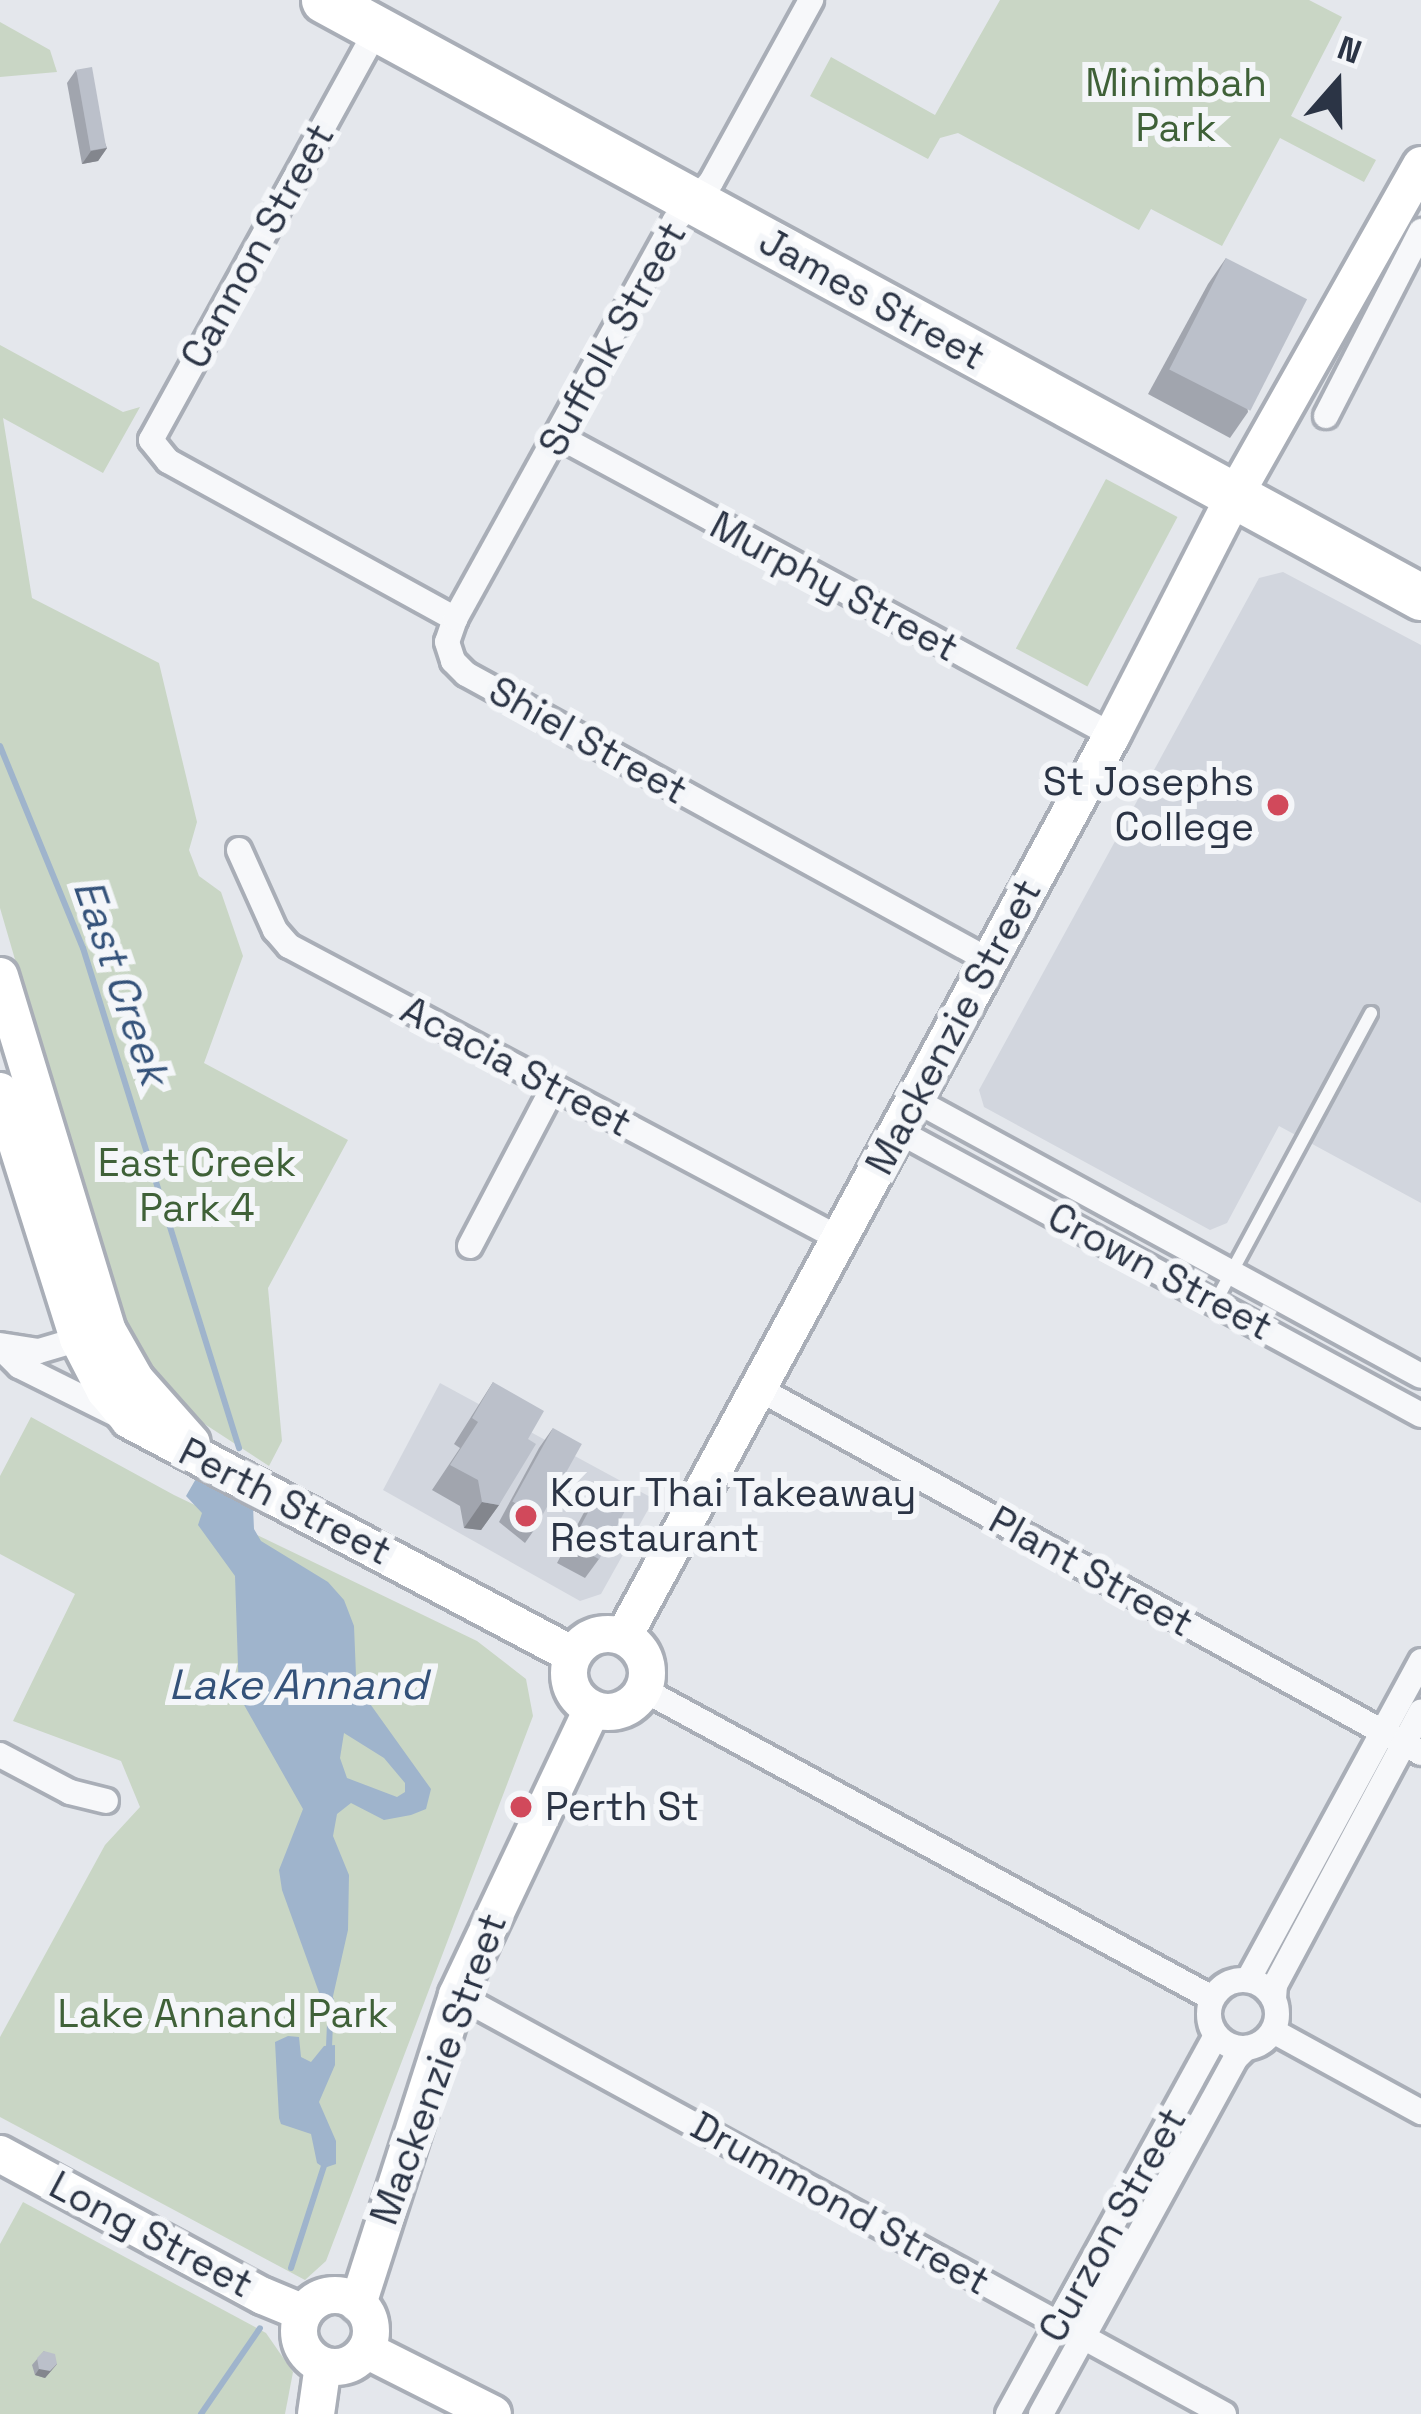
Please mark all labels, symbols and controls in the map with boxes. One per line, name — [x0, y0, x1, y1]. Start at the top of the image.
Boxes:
north arrow — [1277, 24, 1397, 144]
text: N — [1332, 27, 1367, 74]
park label: Minimbah Park — [1085, 61, 1267, 152]
street label: Cannon Street — [171, 115, 345, 377]
street label: Suffolk Street — [529, 214, 697, 464]
street label: James Street — [751, 218, 993, 380]
street label: Murphy Street — [702, 502, 966, 672]
street label: Shiel Street — [481, 667, 695, 815]
place label: St Josephs College — [1043, 760, 1254, 851]
marker: St Josephs College — [1265, 792, 1291, 818]
street label: Mackenzie Street — [856, 871, 1052, 1183]
water label: East Creek — [62, 873, 180, 1091]
street label: Acacia Street — [393, 987, 639, 1147]
park label: East Creek Park 4 — [98, 1141, 296, 1232]
street label: Crown Street — [1040, 1193, 1280, 1351]
street label: Perth Street — [171, 1429, 399, 1575]
place label: Kour Thai Takeaway Restaurant — [550, 1471, 918, 1562]
street label: Plant Street — [981, 1497, 1201, 1647]
marker: Kour Thai Takeaway Restaurant — [513, 1503, 539, 1529]
water label: Lake Annand — [168, 1660, 428, 1710]
place label: Perth St — [545, 1784, 699, 1830]
marker: Perth St — [508, 1794, 534, 1820]
street label: Mackenzie Street — [361, 1907, 517, 2231]
park label: Lake Annand Park — [57, 1991, 389, 2037]
street label: Curzon Street — [1029, 2100, 1197, 2350]
street label: Drummond Street — [683, 2103, 997, 2305]
street label: Long Street — [41, 2162, 261, 2308]

